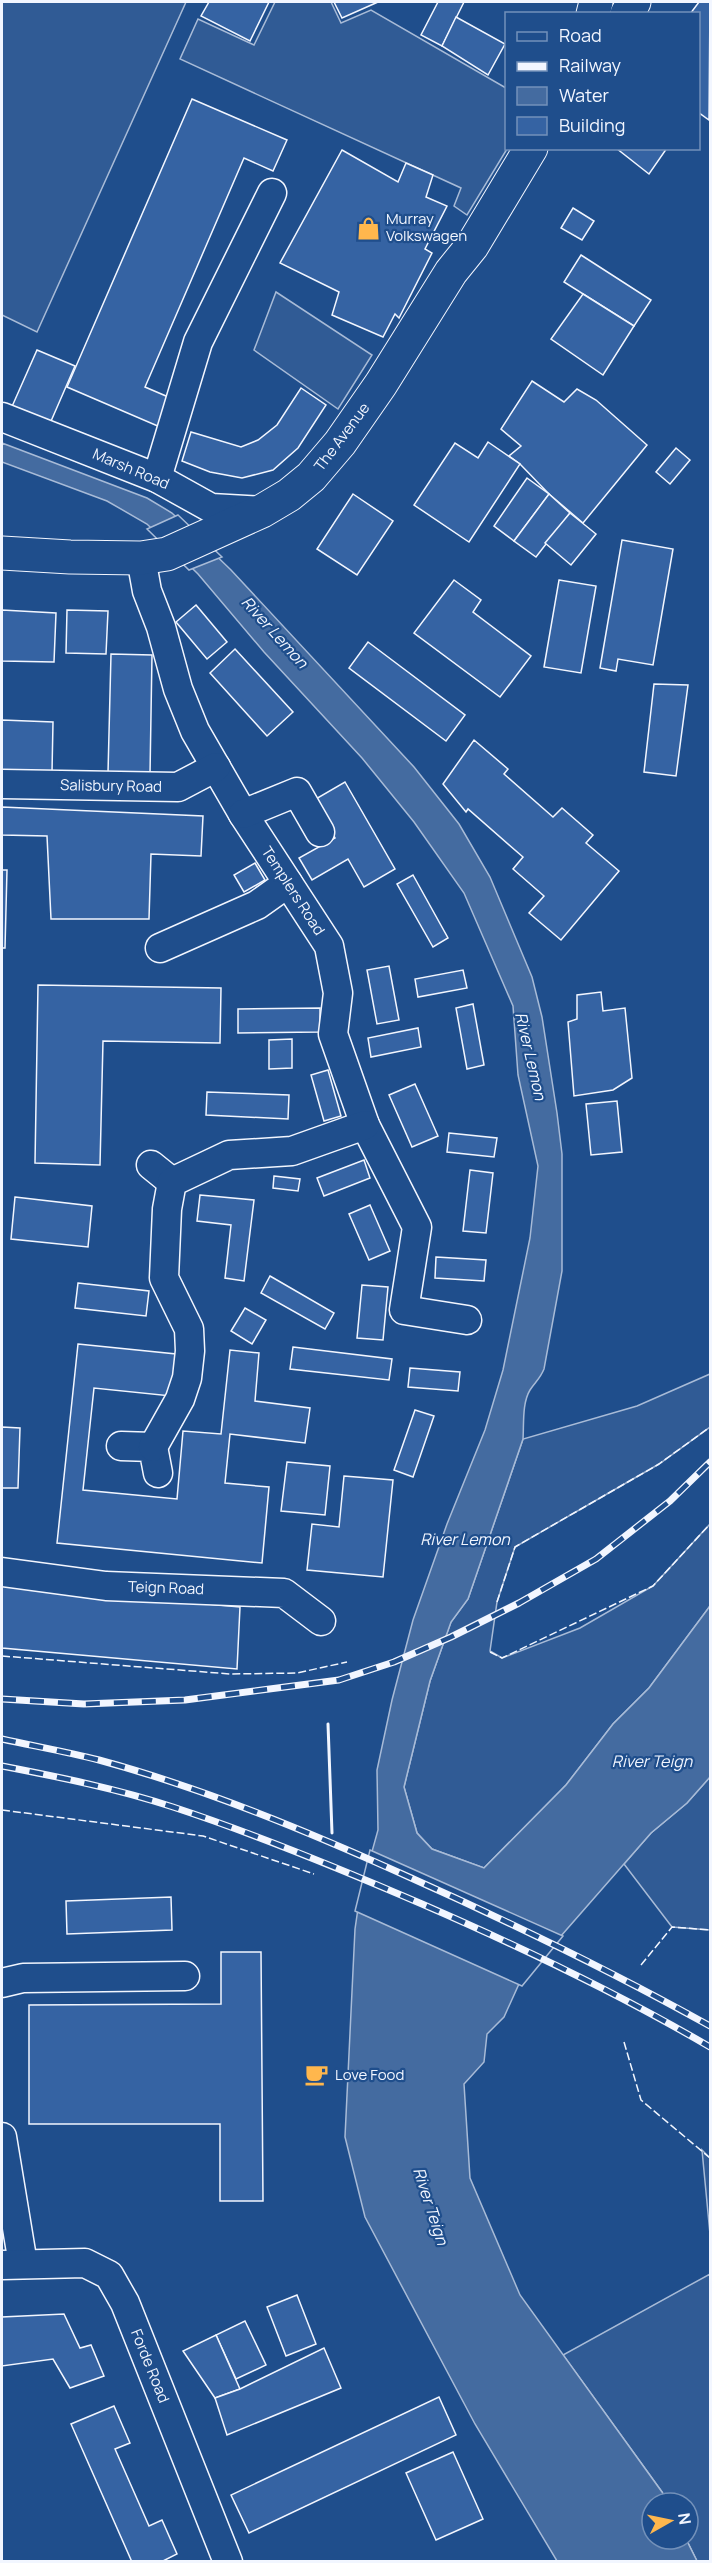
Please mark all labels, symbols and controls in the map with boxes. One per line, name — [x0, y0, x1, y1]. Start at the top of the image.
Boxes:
legend — [505, 12, 700, 150]
text: Road — [559, 23, 602, 47]
text: Railway — [559, 53, 621, 77]
text: Water — [559, 83, 609, 107]
text: Building — [559, 113, 625, 137]
place label: Murray Volkswagen — [386, 208, 467, 246]
shop icon: Murray Volkswagen — [355, 215, 381, 241]
street label: The Avenue — [309, 398, 374, 475]
street label: Marsh Road — [90, 443, 173, 494]
water label: River Lemon — [237, 591, 314, 673]
street label: Salisbury Road — [60, 774, 162, 797]
street label: Templers Road — [257, 842, 330, 939]
water label: River Lemon — [510, 1010, 552, 1103]
water label: River Lemon — [420, 1528, 510, 1550]
street label: Teign Road — [127, 1576, 205, 1599]
water label: River Teign — [612, 1750, 693, 1772]
cafe icon: Love Food — [304, 2062, 330, 2088]
place label: Love Food — [335, 2064, 404, 2085]
water label: River Teign — [408, 2164, 454, 2248]
street label: Forde Road — [126, 2326, 175, 2406]
north arrow — [640, 2491, 700, 2551]
text: N — [673, 2511, 697, 2526]

